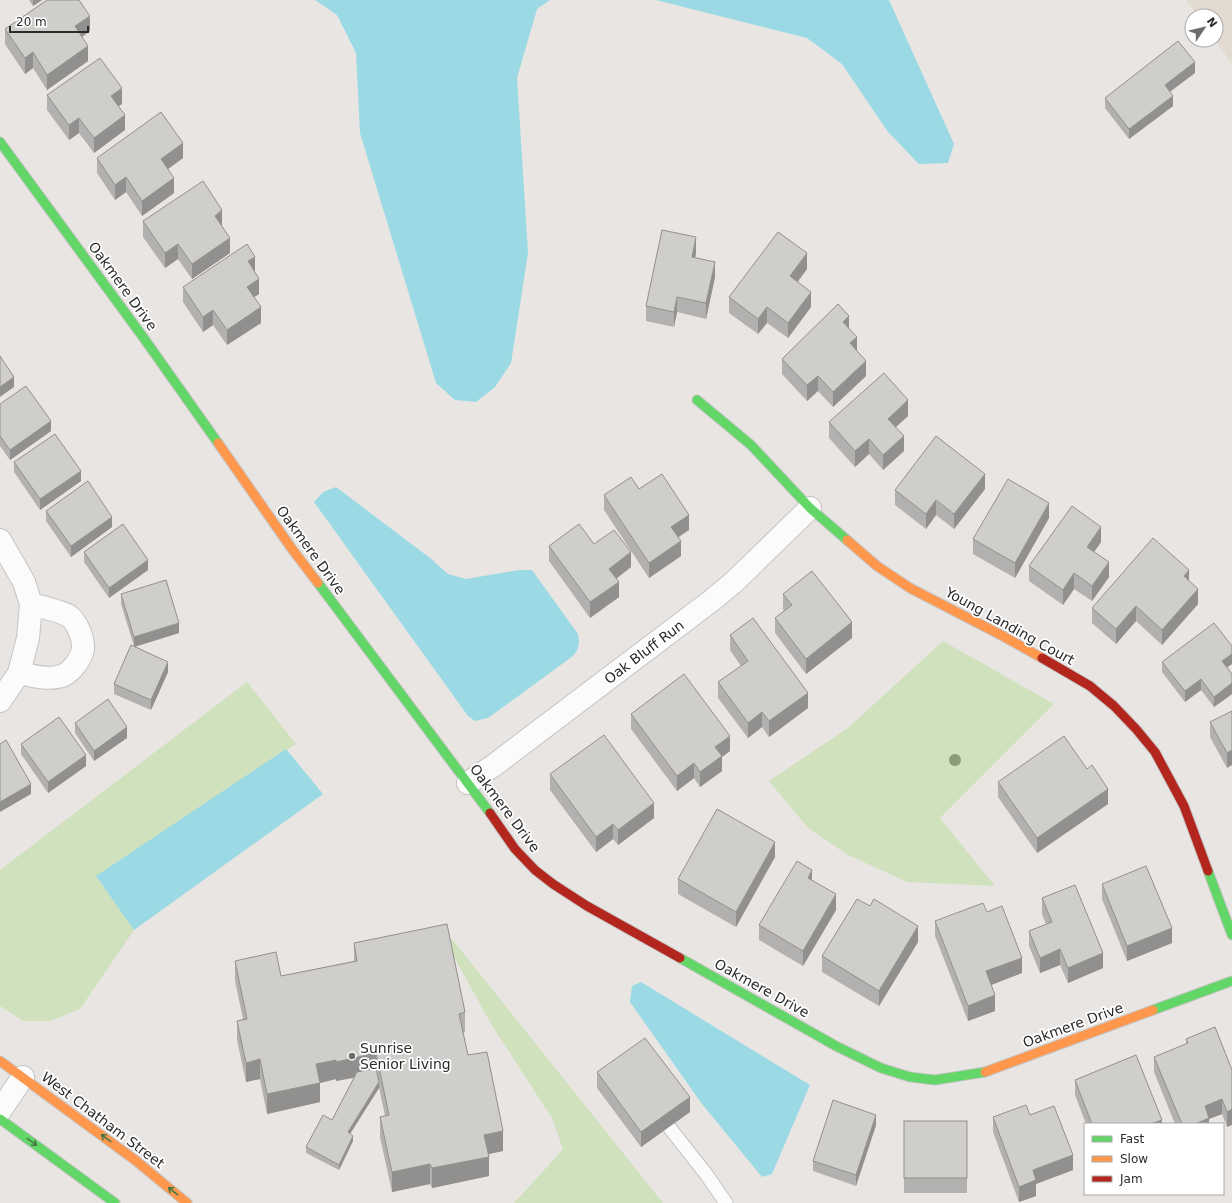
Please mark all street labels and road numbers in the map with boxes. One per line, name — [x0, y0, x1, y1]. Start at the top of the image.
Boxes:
street label: Oakmere Drive — [85, 239, 161, 333]
street label: Oakmere Drive — [273, 503, 349, 597]
street label: Young Landing Court — [942, 583, 1078, 668]
street label: Oak Bluff Run — [601, 617, 687, 687]
street label: Oakmere Drive — [467, 761, 543, 855]
street label: Oakmere Drive — [712, 955, 812, 1021]
street label: Oakmere Drive — [1021, 999, 1125, 1051]
street label: West Chatham Street — [38, 1069, 168, 1172]

